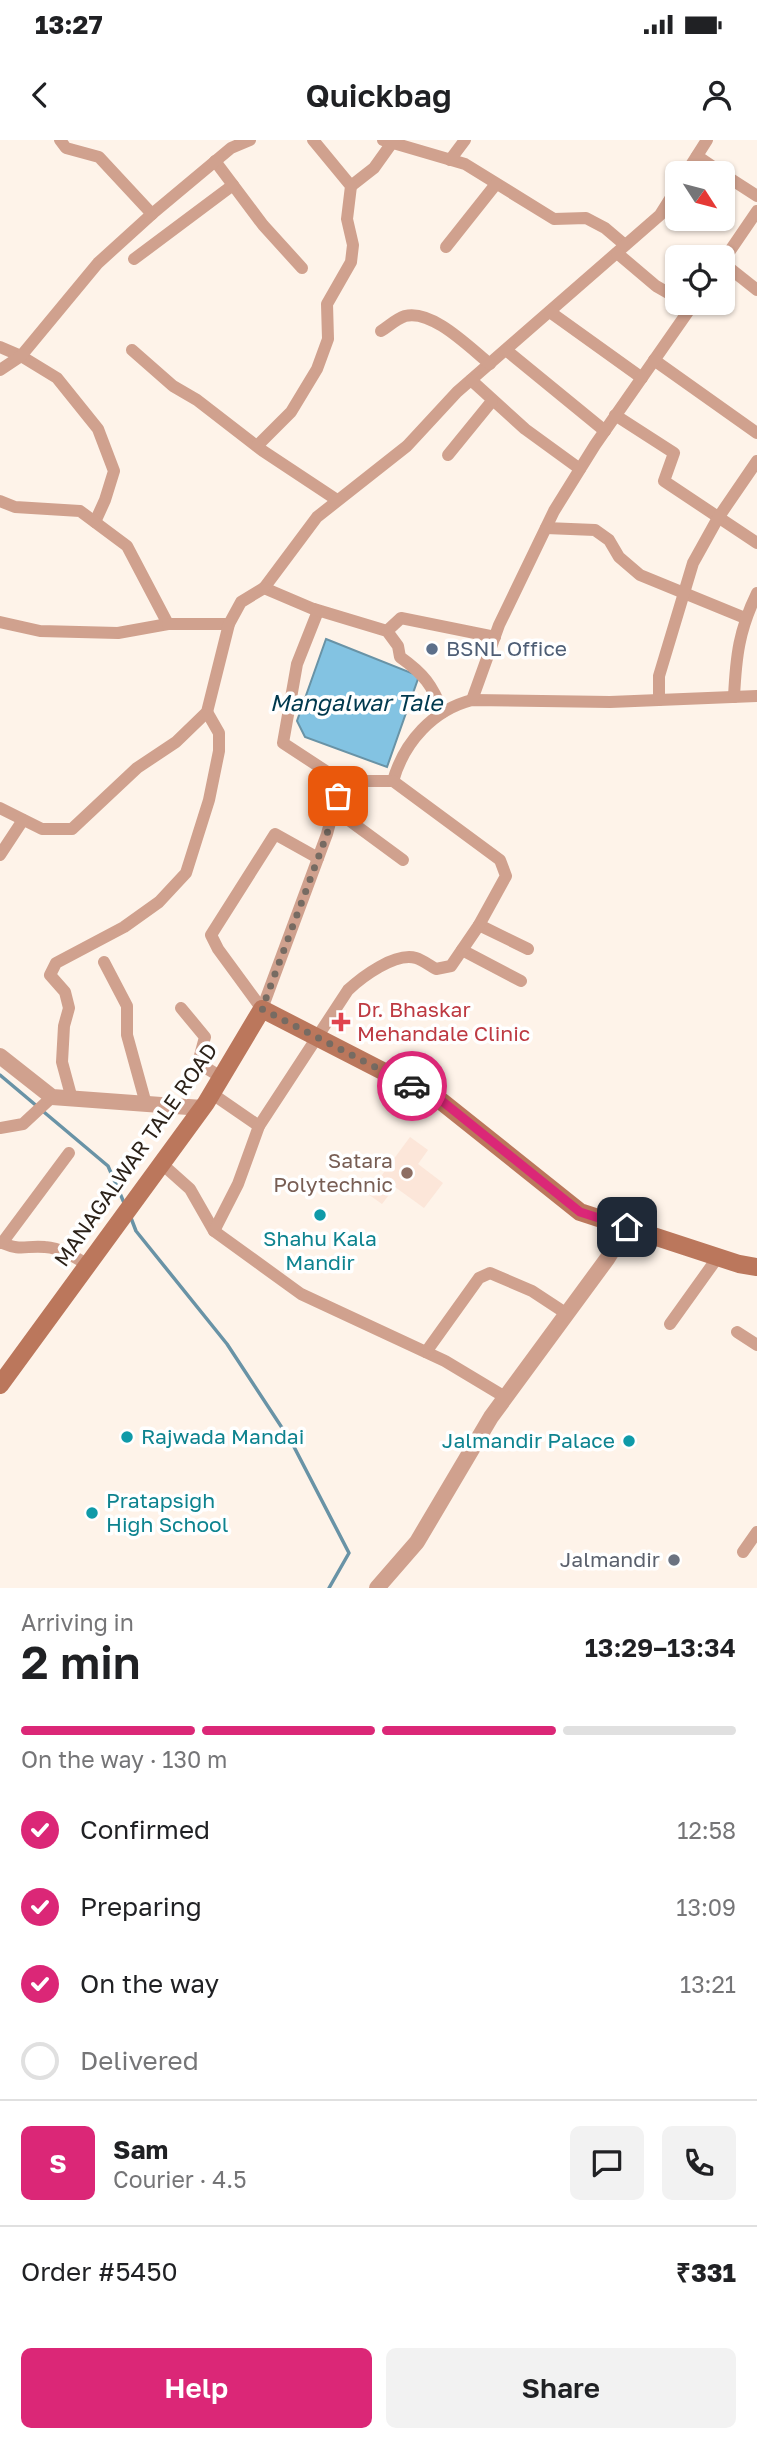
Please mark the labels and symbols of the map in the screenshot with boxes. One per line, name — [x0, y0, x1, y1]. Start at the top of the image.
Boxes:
north arrow — [665, 161, 735, 231]
place label: BSNL Office — [446, 635, 567, 661]
marker: BSNL Office — [424, 641, 440, 657]
water label: Mangalwar Tale — [270, 688, 444, 716]
pin — [308, 766, 368, 826]
place label: Dr. Bhaskar Mehandale Clinic — [357, 996, 530, 1046]
marker: Dr. Bhaskar Mehandale Clinic — [331, 1012, 351, 1032]
street label: MANAGALWAR TALE ROAD — [48, 1038, 222, 1271]
courier — [377, 1051, 447, 1121]
place label: Satara Polytechnic — [273, 1147, 393, 1197]
marker: Satara Polytechnic — [399, 1165, 415, 1181]
pin — [597, 1197, 657, 1257]
marker: Shahu Kala Mandir — [312, 1207, 328, 1223]
place label: Shahu Kala Mandir — [263, 1225, 377, 1275]
place label: Rajwada Mandai — [141, 1423, 304, 1449]
place label: Jalmandir Palace — [442, 1427, 615, 1453]
marker: Rajwada Mandai — [119, 1429, 135, 1445]
marker: Jalmandir Palace — [621, 1433, 637, 1449]
place label: Pratapsigh High School — [106, 1487, 228, 1537]
marker: Pratapsigh High School — [84, 1505, 100, 1521]
place label: Jalmandir — [560, 1546, 660, 1572]
marker: Jalmandir — [666, 1552, 682, 1568]

